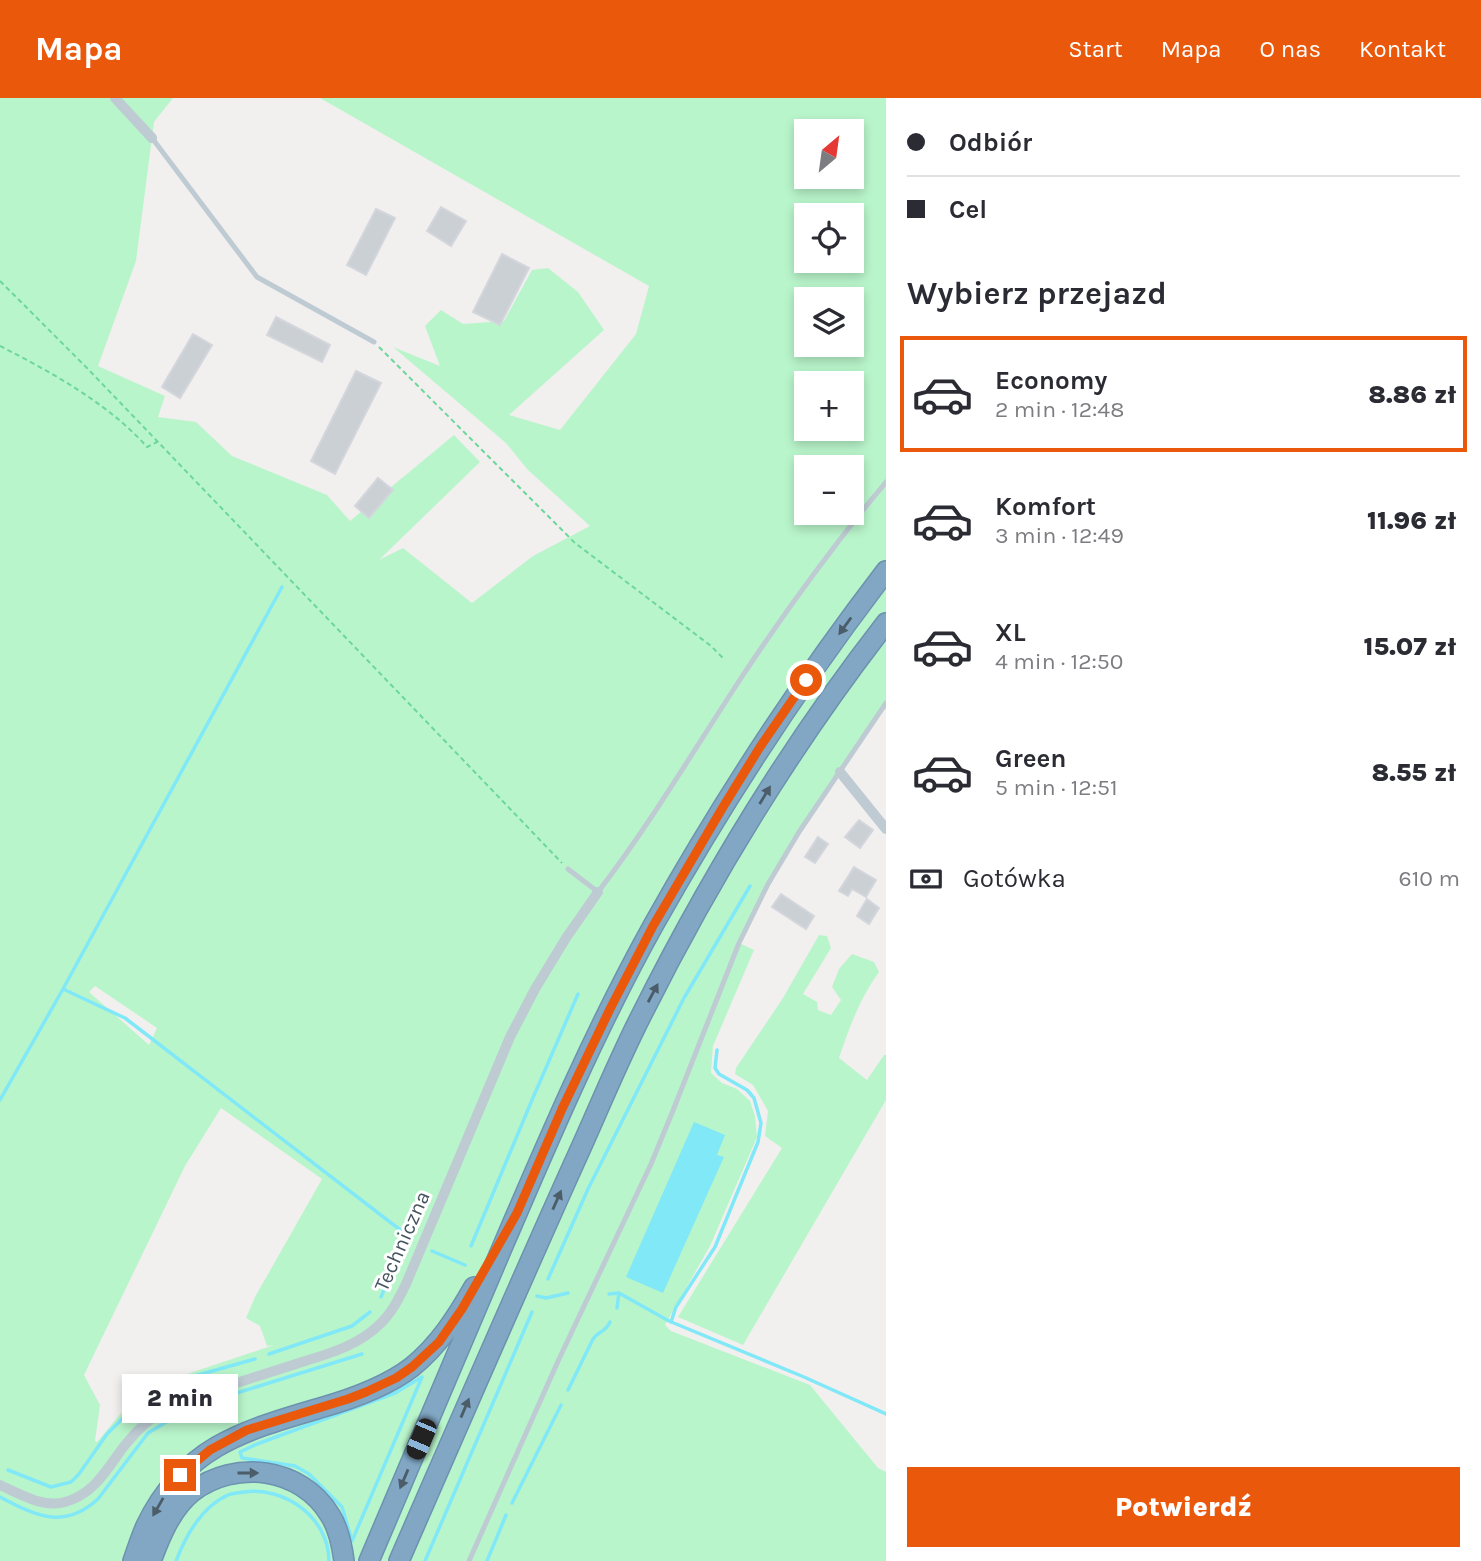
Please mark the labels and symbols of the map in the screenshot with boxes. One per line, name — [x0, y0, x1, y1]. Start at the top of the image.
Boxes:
north arrow — [794, 119, 864, 189]
one-way arrow — [838, 617, 852, 635]
route start — [790, 664, 822, 696]
one-way arrow — [759, 786, 771, 805]
one-way arrow — [647, 983, 658, 1003]
street label: Techniczna — [369, 1187, 435, 1295]
one-way arrow — [552, 1189, 563, 1210]
callout: 2 min — [122, 1374, 238, 1422]
one-way arrow — [460, 1397, 471, 1418]
car — [404, 1416, 439, 1462]
route end — [164, 1459, 196, 1491]
one-way arrow — [237, 1467, 259, 1479]
one-way arrow — [398, 1469, 409, 1490]
one-way arrow — [151, 1497, 164, 1516]

